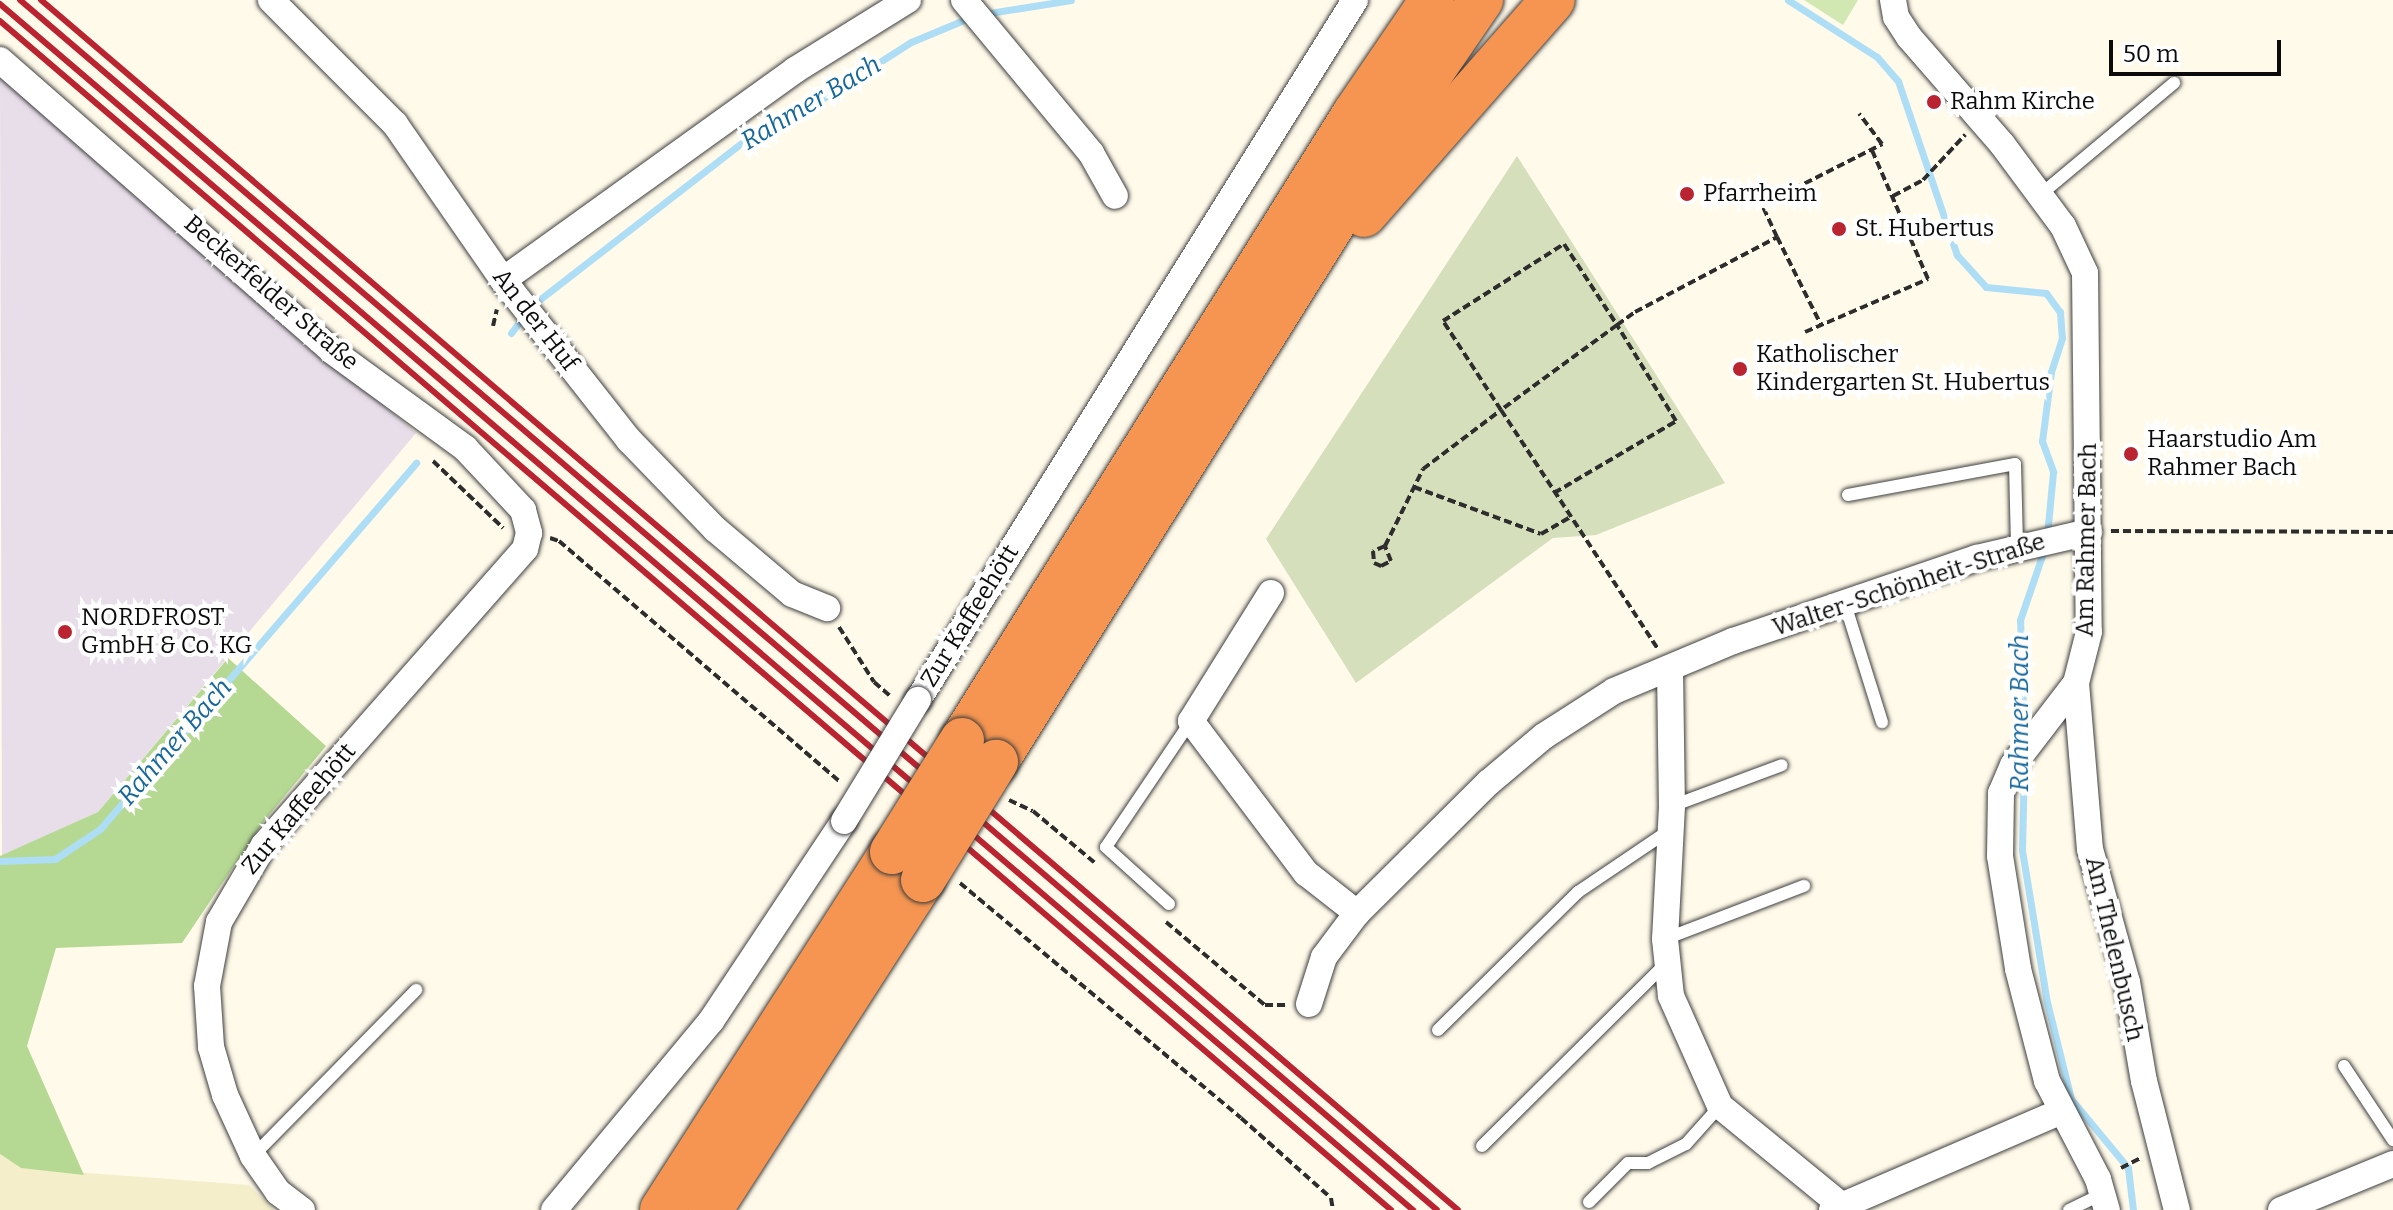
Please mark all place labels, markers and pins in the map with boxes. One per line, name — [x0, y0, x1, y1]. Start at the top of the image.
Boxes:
place label: Rahm Kirche — [1950, 88, 2095, 116]
marker: Rahm Kirche — [1925, 93, 1943, 111]
place label: Pfarrheim — [1703, 180, 1817, 208]
marker: Pfarrheim — [1678, 185, 1696, 203]
place label: St. Hubertus — [1855, 215, 1994, 243]
marker: St. Hubertus — [1830, 220, 1848, 238]
place label: Katholischer Kindergarten St. Hubertus — [1756, 341, 2050, 397]
marker: Katholischer Kindergarten St. Hubertus — [1731, 360, 1749, 378]
place label: Haarstudio Am Rahmer Bach — [2147, 426, 2317, 482]
marker: Haarstudio Am Rahmer Bach — [2122, 445, 2140, 463]
place label: NORDFROST GmbH & Co. KG — [81, 604, 252, 660]
marker: NORDFROST GmbH & Co. KG — [56, 623, 74, 641]

